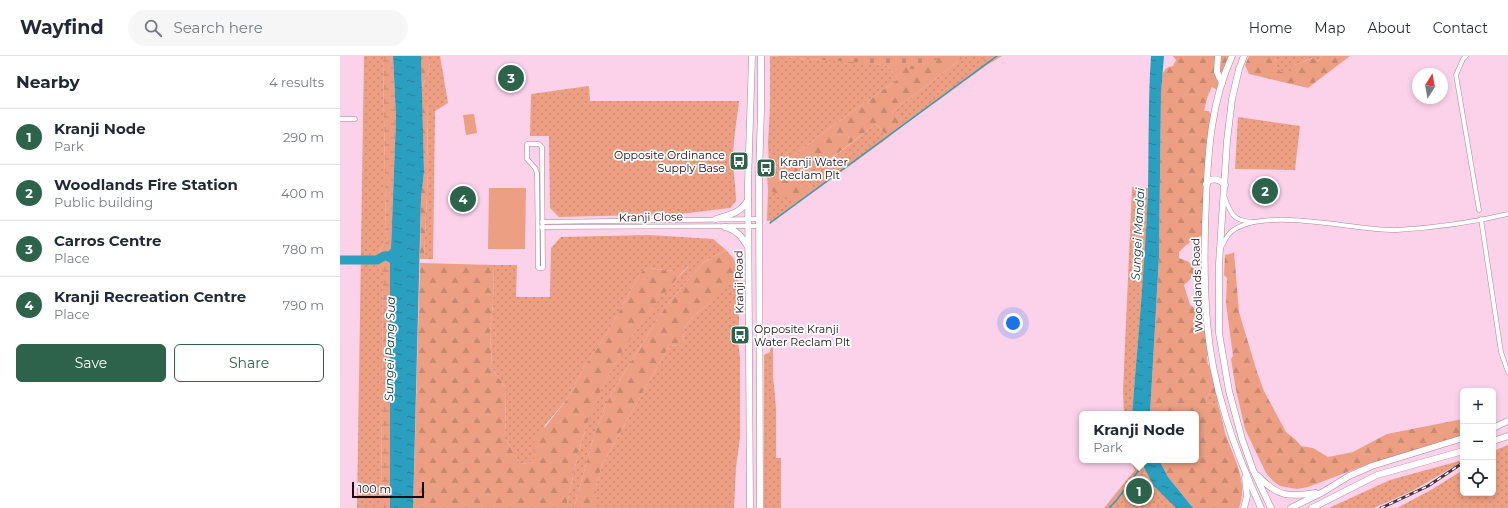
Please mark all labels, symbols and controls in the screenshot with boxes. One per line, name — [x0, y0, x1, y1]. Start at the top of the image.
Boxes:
search box — [128, 10, 408, 46]
text: Wayfind — [20, 16, 104, 39]
icon: search — [142, 17, 164, 39]
text: Search here — [174, 18, 263, 37]
text: Home — [1249, 19, 1292, 37]
text: Map — [1314, 19, 1345, 37]
text: About — [1367, 19, 1411, 37]
text: Contact — [1433, 19, 1488, 37]
pin: 3 — [498, 63, 524, 93]
north arrow — [1412, 68, 1448, 104]
text: Nearby — [16, 72, 80, 92]
text: 4 results — [269, 74, 324, 90]
text: Kranji Node — [54, 119, 146, 138]
text: 1 — [26, 129, 32, 145]
text: 290 m — [283, 129, 324, 145]
text: Park — [54, 138, 84, 154]
place label: Opposite Ordinance Supply Base — [614, 148, 725, 175]
bus stop icon: Opposite Ordinance Supply Base — [728, 150, 750, 172]
place label: Kranji Water Reclam Plt — [780, 155, 848, 182]
bus stop icon: Kranji Water Reclam Plt — [755, 157, 777, 179]
text: Woodlands Fire Station — [54, 175, 238, 194]
pin: 2 — [1252, 176, 1278, 206]
pin: 4 — [450, 184, 476, 214]
text: 2 — [25, 185, 33, 201]
text: 400 m — [281, 185, 324, 201]
water label: Sungei Mandai — [1128, 187, 1147, 281]
text: Public building — [54, 194, 153, 210]
street label: Kranji Close — [619, 209, 684, 225]
text: Carros Centre — [54, 231, 162, 250]
street label: Woodlands Road — [1188, 238, 1206, 332]
text: 3 — [25, 241, 33, 257]
text: 780 m — [282, 241, 324, 257]
text: Place — [54, 250, 90, 266]
street label: Kranji Road — [731, 250, 747, 314]
text: Kranji Recreation Centre — [54, 287, 246, 306]
water label: Sungei Pang Sua — [381, 296, 398, 402]
text: 4 — [25, 297, 33, 313]
text: 790 m — [283, 297, 324, 313]
text: Place — [54, 306, 90, 322]
your location — [1003, 313, 1023, 333]
place label: Opposite Kranji Water Reclam Plt — [754, 322, 851, 349]
bus stop icon: Opposite Kranji Water Reclam Plt — [729, 324, 751, 346]
button: Save — [16, 344, 166, 382]
button: Share — [174, 344, 324, 382]
map controls — [1460, 388, 1496, 496]
button: + — [1460, 388, 1496, 424]
popup — [1079, 411, 1199, 463]
text: Kranji Node — [1093, 420, 1185, 439]
button: − — [1460, 424, 1496, 460]
text: Park — [1093, 439, 1123, 455]
button: locate — [1460, 460, 1496, 496]
pin: 1 — [1126, 476, 1152, 506]
scale bar — [352, 480, 424, 499]
text: 100 m — [358, 482, 391, 496]

